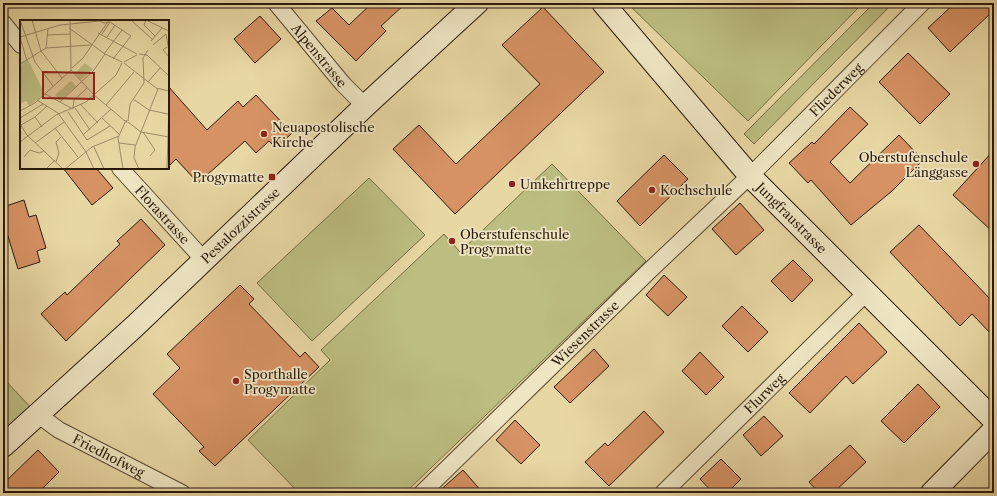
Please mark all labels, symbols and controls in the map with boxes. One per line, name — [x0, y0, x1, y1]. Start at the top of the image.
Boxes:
street label: Alpenstrasse — [288, 19, 350, 91]
inset map — [20, 20, 169, 169]
street label: Fliederweg — [806, 59, 866, 120]
place label: Neuapostolische Kirche — [272, 119, 374, 150]
marker: Neuapostolische Kirche — [259, 129, 269, 139]
place label: Oberstufenschule Länggasse — [859, 149, 968, 180]
marker: Oberstufenschule Länggasse — [971, 159, 981, 169]
place label: Progymatte — [193, 169, 264, 185]
marker: Progymatte — [267, 172, 277, 182]
place label: Umkehrtreppe — [520, 176, 610, 192]
street label: Jungfraustrasse — [752, 178, 830, 256]
marker: Umkehrtreppe — [507, 179, 517, 189]
street label: Florastrasse — [132, 182, 193, 247]
place label: Kochschule — [660, 182, 732, 198]
street label: Pestalozzistrasse — [197, 184, 283, 267]
marker: Kochschule — [647, 185, 657, 195]
place label: Oberstufenschule Progymatte — [460, 226, 569, 257]
marker: Oberstufenschule Progymatte — [447, 236, 457, 246]
street label: Wiesenstrasse — [547, 297, 622, 371]
place label: Sporthalle Progymatte — [244, 366, 315, 397]
street label: Flurweg — [741, 370, 788, 417]
marker: Sporthalle Progymatte — [231, 376, 241, 386]
street label: Friedhofweg — [70, 430, 147, 480]

